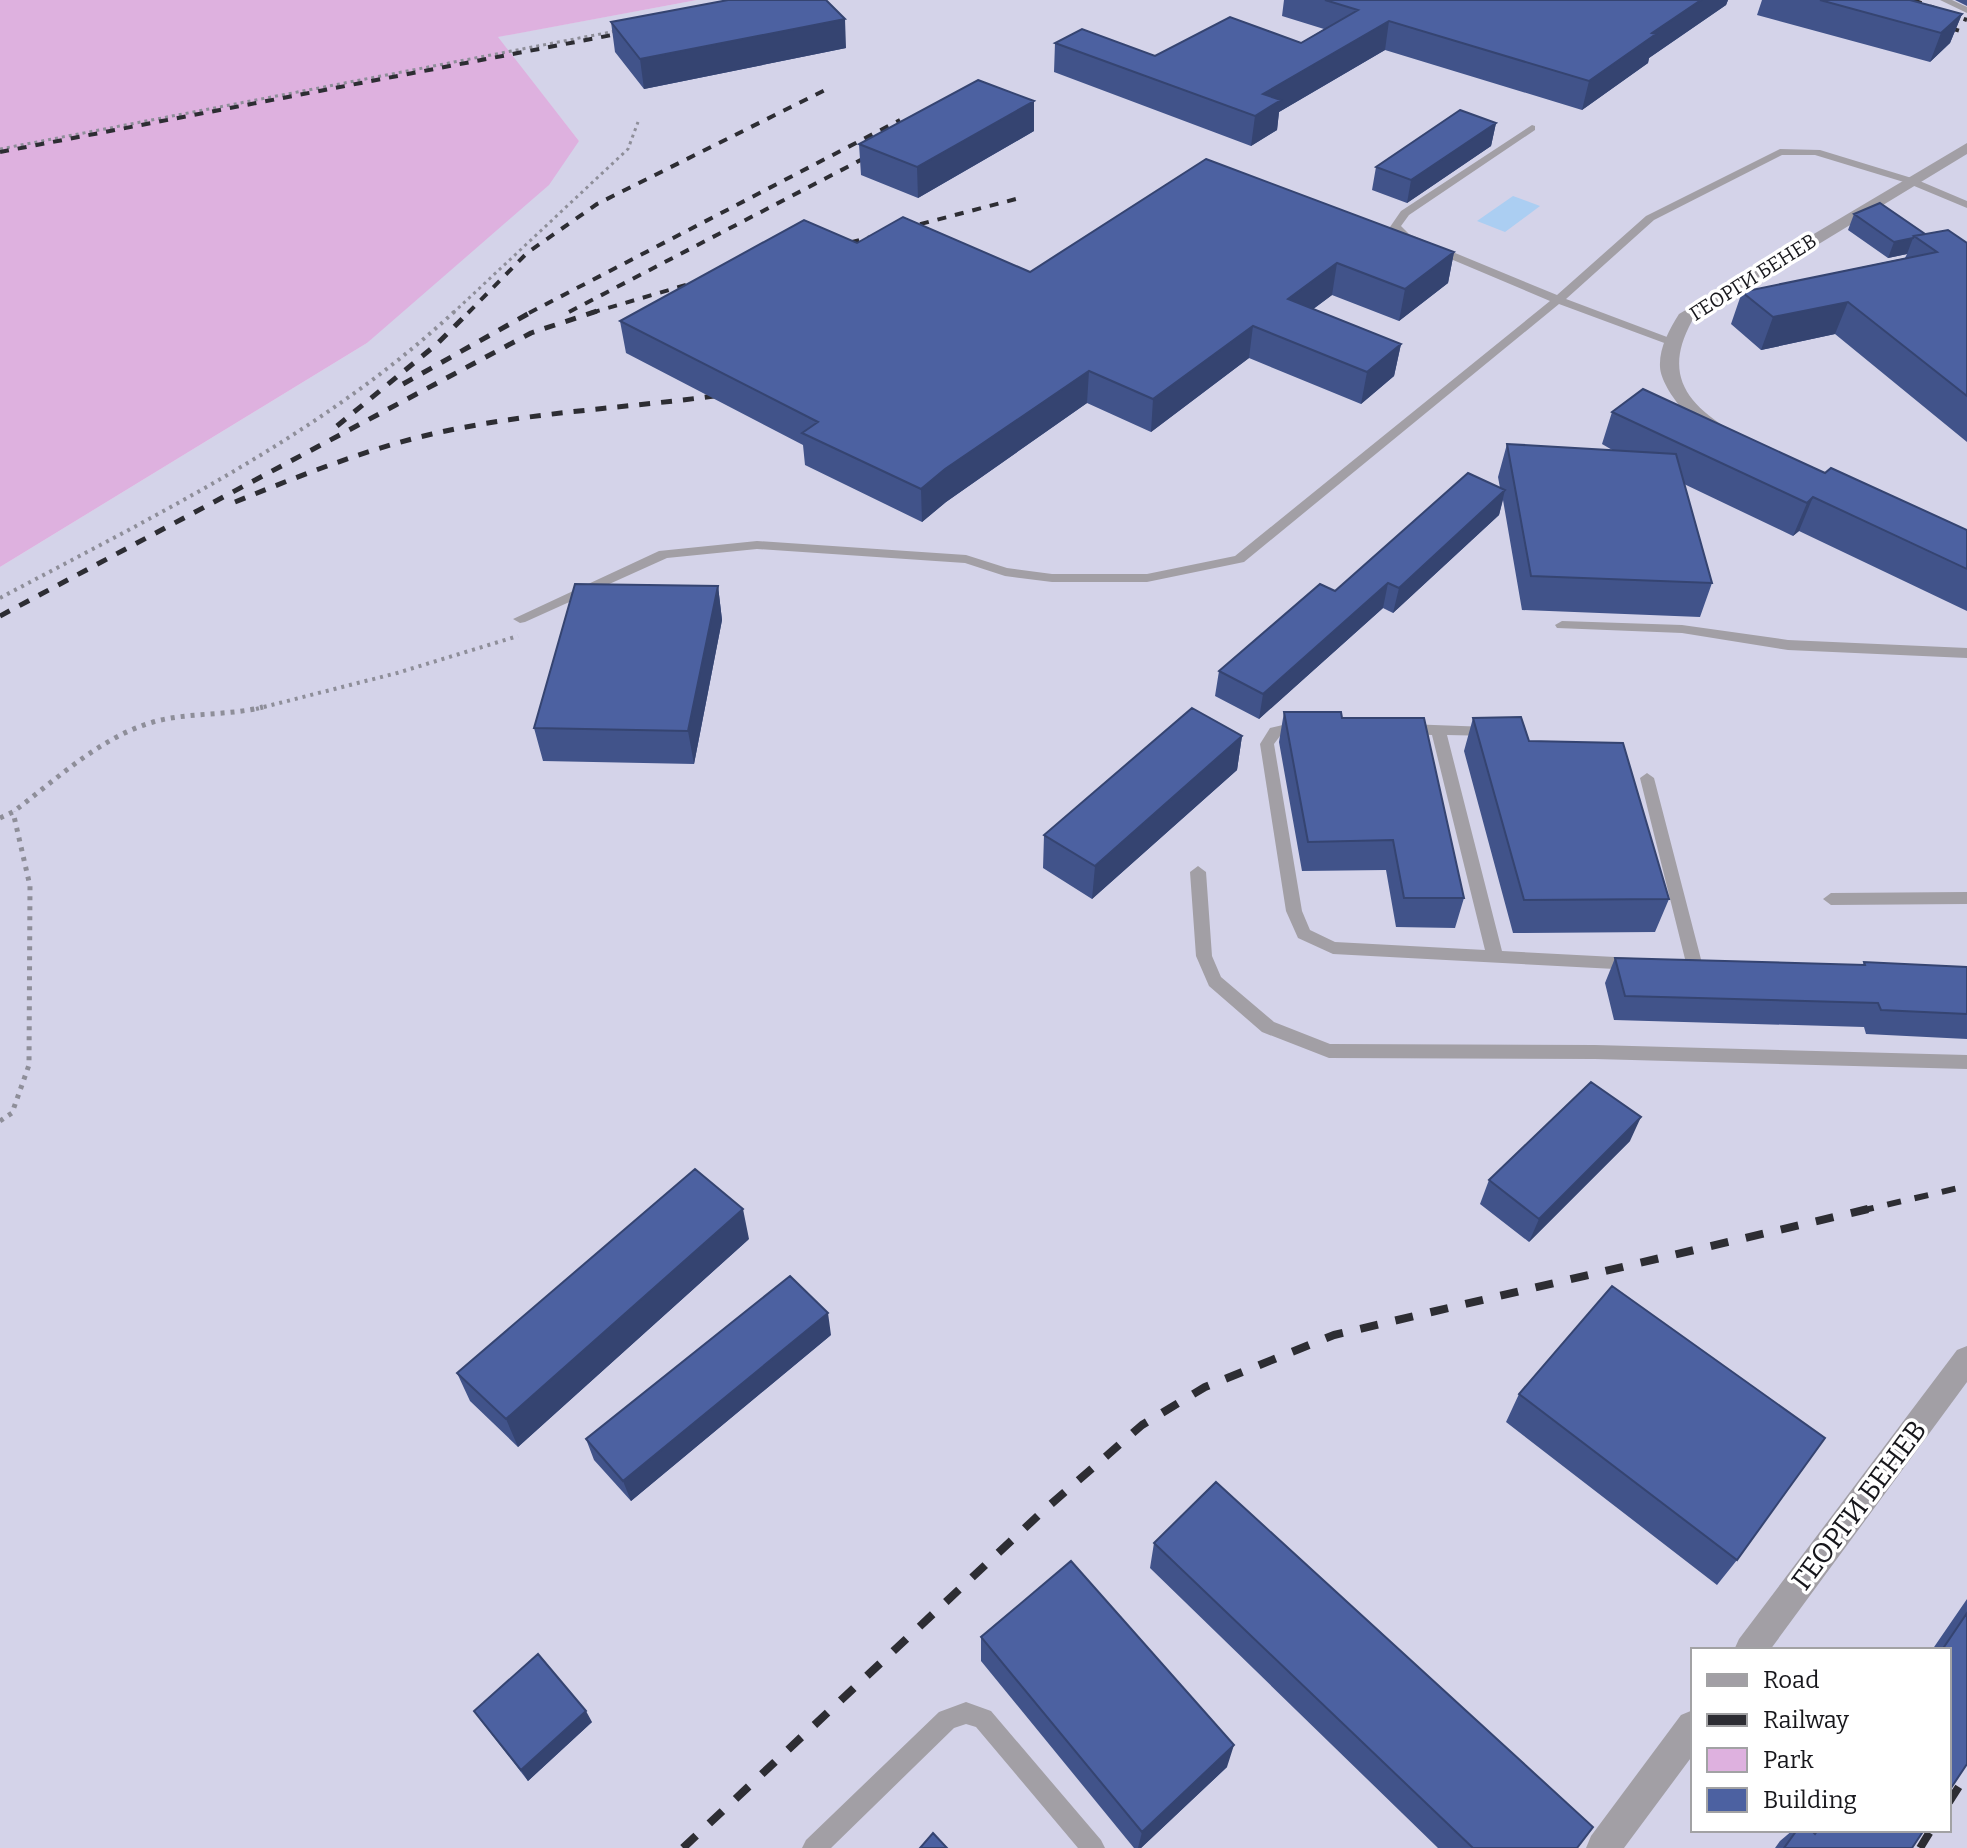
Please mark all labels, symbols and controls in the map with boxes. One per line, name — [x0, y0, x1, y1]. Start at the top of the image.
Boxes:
street label: ГЕОРГИ БЕНЕВ — [1685, 228, 1821, 326]
street label: ГЕОРГИ БЕНЕВ — [1785, 1414, 1933, 1596]
legend — [1691, 1648, 1951, 1832]
text: Road — [1763, 1666, 1819, 1694]
text: Railway — [1763, 1706, 1849, 1734]
text: Park — [1763, 1746, 1814, 1774]
text: Building — [1763, 1786, 1857, 1814]

